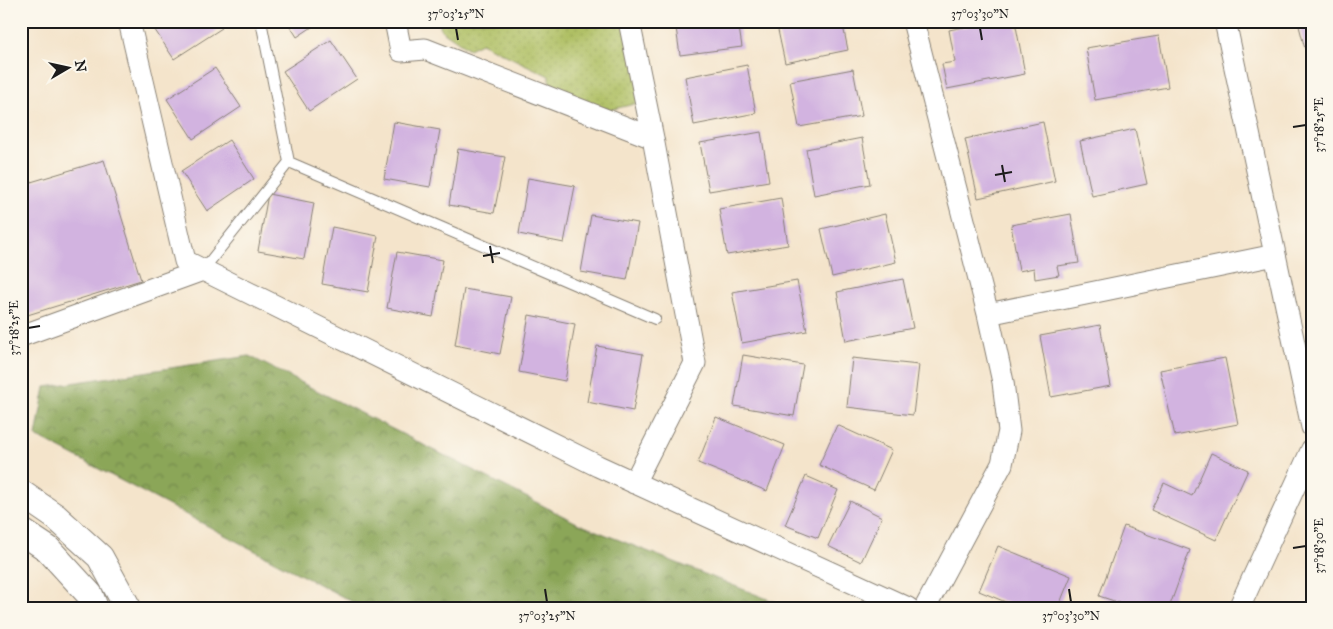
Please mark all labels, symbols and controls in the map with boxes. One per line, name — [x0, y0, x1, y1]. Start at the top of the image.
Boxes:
text: 37°03'25"N — [427, 7, 485, 21]
text: 37°03'30"N — [951, 7, 1009, 21]
north arrow — [42, 42, 92, 92]
text: N — [71, 59, 90, 73]
text: 37°18'25"E — [1312, 97, 1326, 153]
text: 37°18'25"E — [7, 300, 21, 356]
text: 37°18'30"E — [1312, 518, 1326, 574]
text: 37°03'25"N — [518, 609, 576, 623]
text: 37°03'30"N — [1042, 609, 1100, 623]

